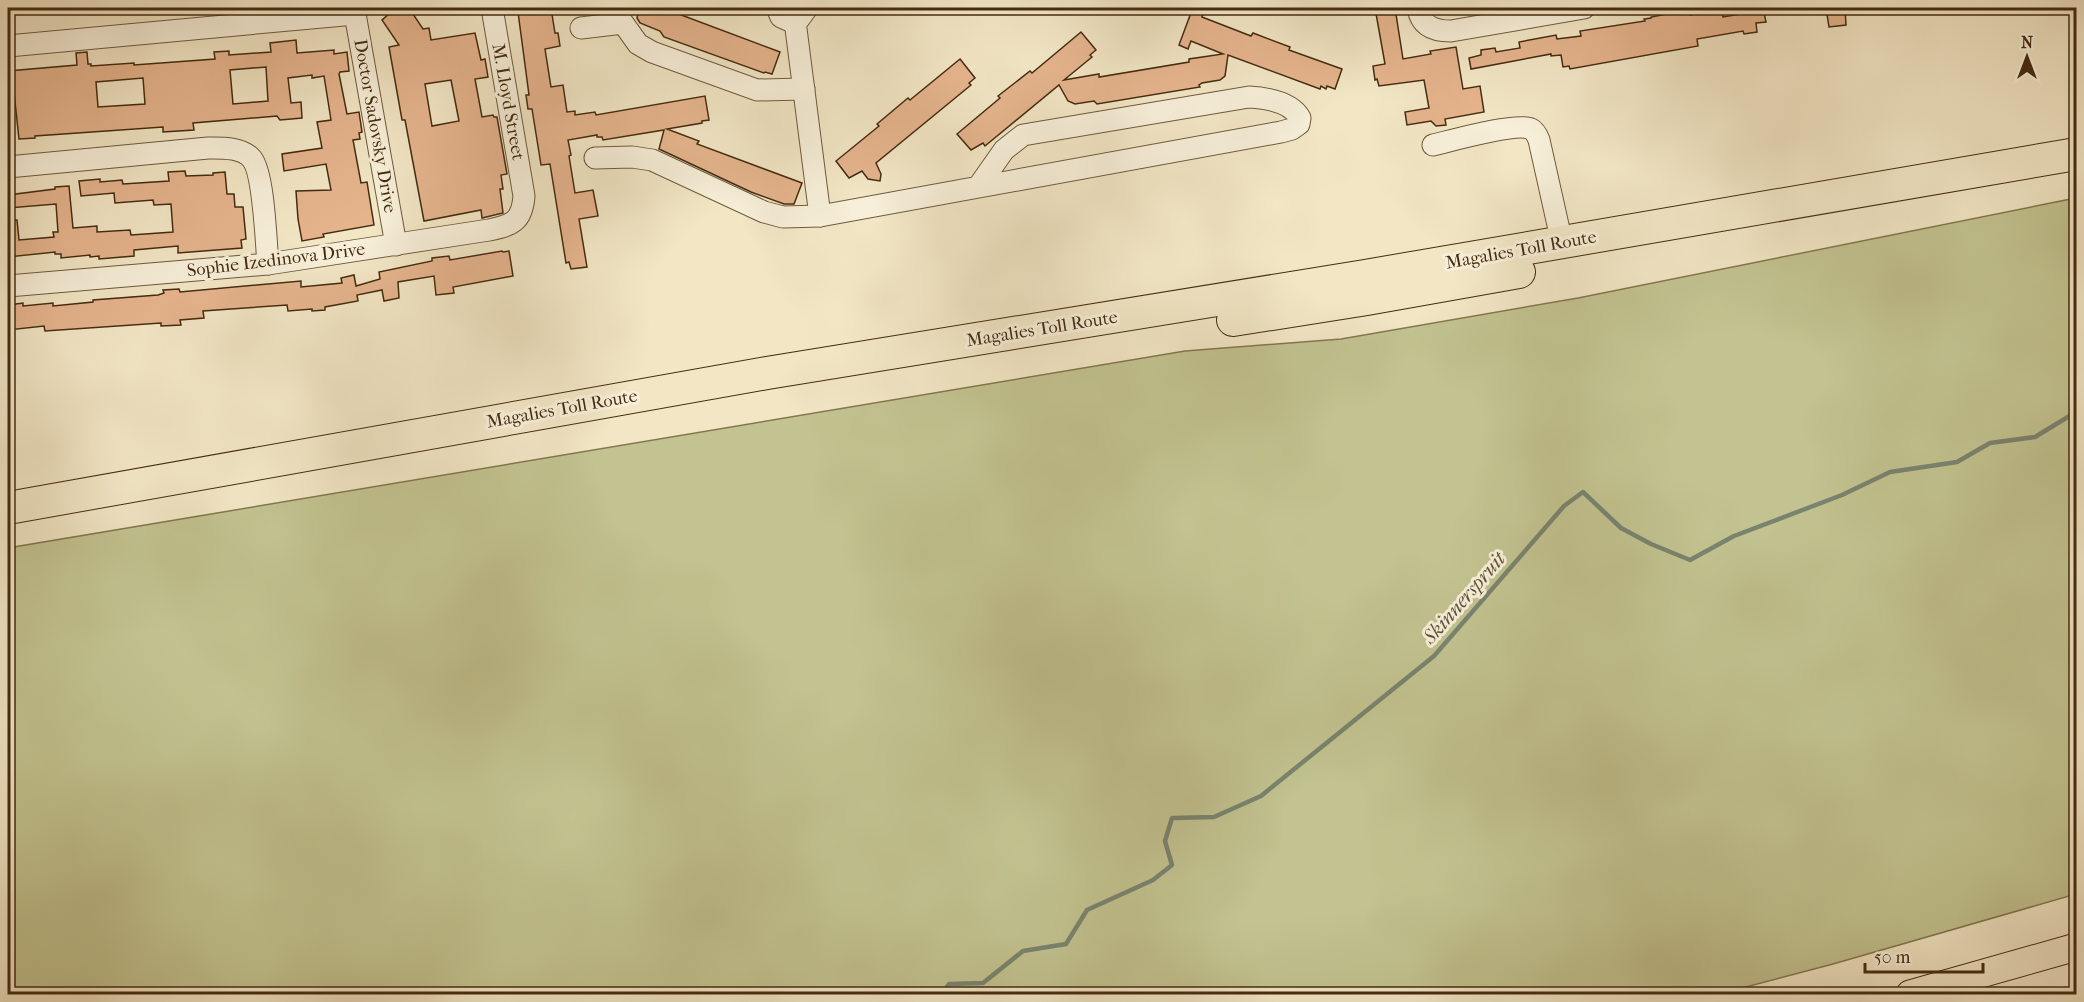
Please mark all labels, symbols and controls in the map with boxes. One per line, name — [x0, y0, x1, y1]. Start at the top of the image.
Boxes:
north arrow — [1997, 27, 2057, 87]
text: N — [2021, 33, 2034, 52]
street label: Doctor Sadovsky Drive — [349, 37, 401, 215]
street label: M. Lloyd Street — [487, 42, 529, 163]
street label: Magalies Toll Route — [1444, 226, 1598, 274]
street label: Sophie Izedinova Drive — [186, 239, 366, 281]
street label: Magalies Toll Route — [965, 307, 1119, 351]
street label: Magalies Toll Route — [485, 385, 639, 433]
water label: Skinnerspruit — [1417, 546, 1511, 649]
scale bar — [1865, 936, 1984, 974]
text: 50 m — [1874, 947, 1911, 968]

